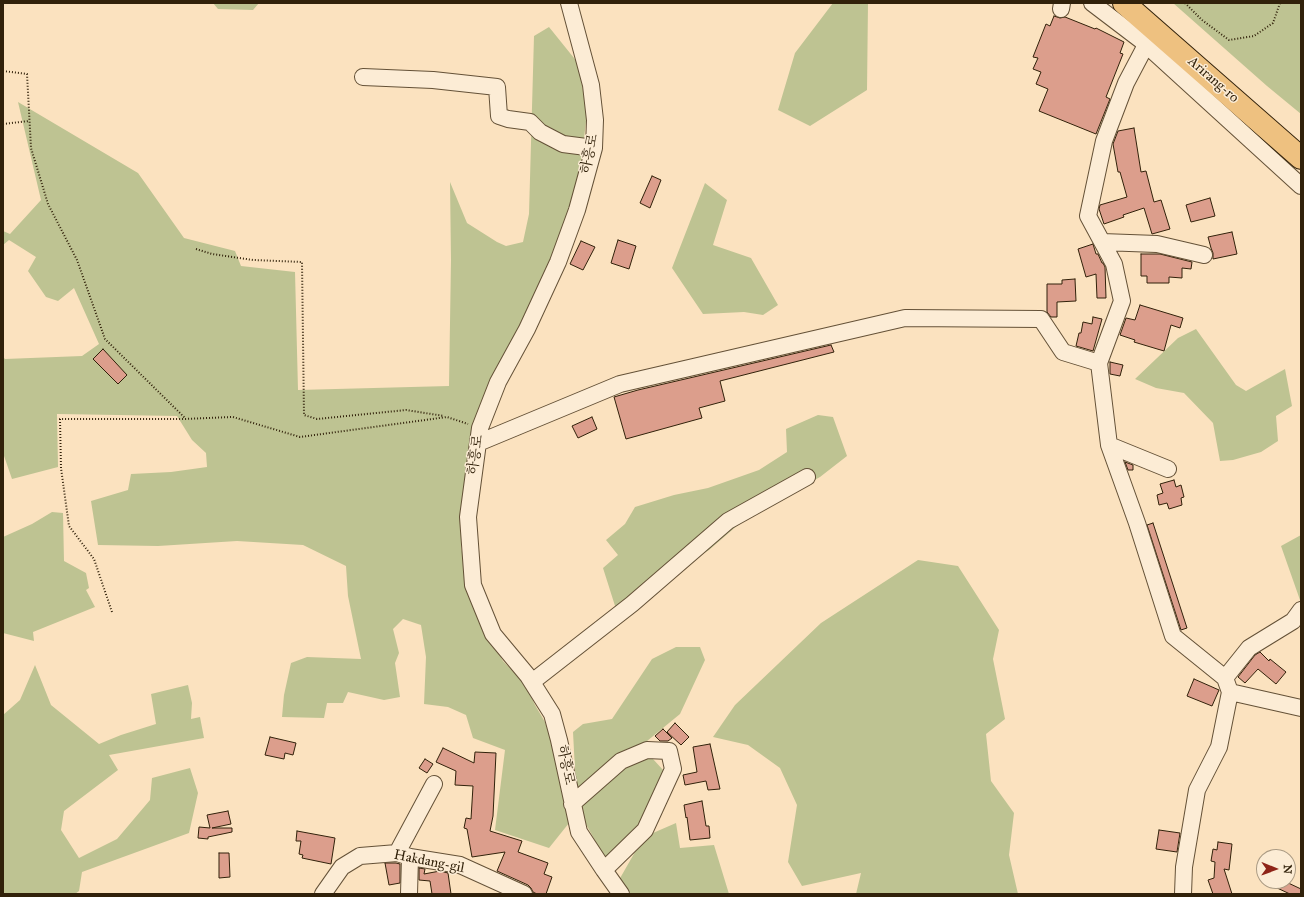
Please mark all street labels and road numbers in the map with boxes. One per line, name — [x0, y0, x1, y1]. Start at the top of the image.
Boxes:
street label: Arirang-ro — [1184, 53, 1242, 107]
street label: 하흥로 — [578, 132, 602, 176]
street label: 하흥로 — [465, 434, 487, 476]
street label: 하흥로 — [553, 743, 577, 787]
street label: Hakdang-gil — [392, 847, 466, 877]

